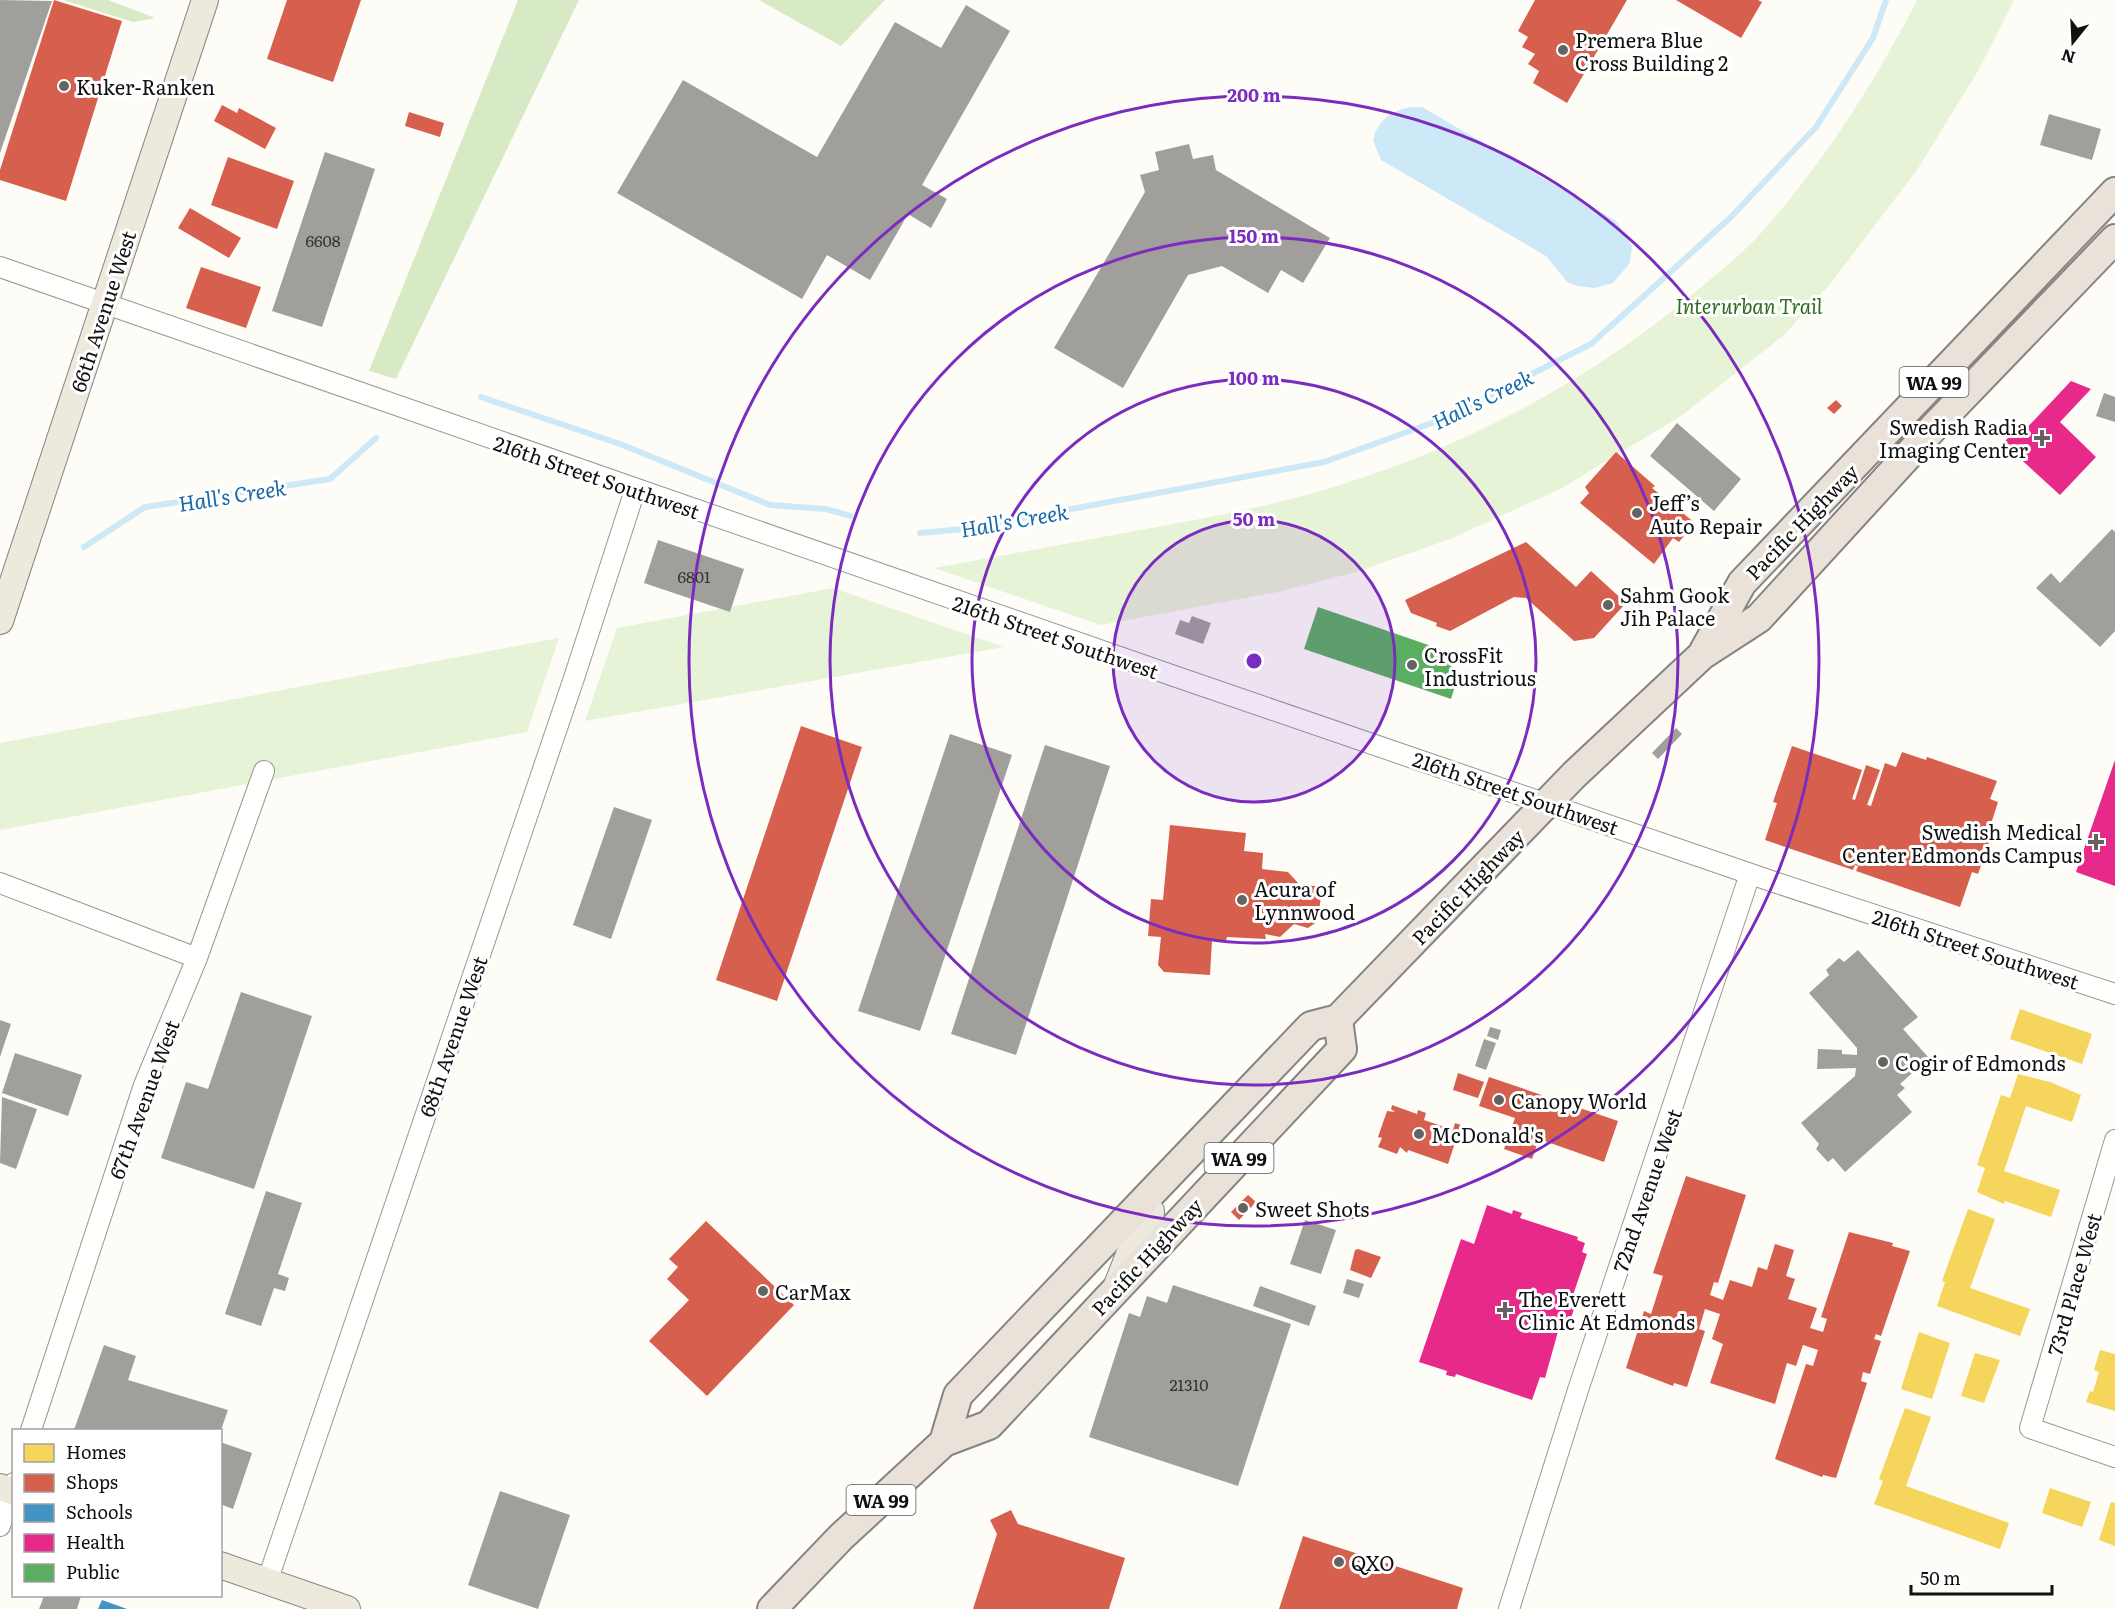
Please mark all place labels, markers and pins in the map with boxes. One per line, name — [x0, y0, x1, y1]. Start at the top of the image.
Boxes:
place label: Premera Blue Cross Building 2 — [1575, 24, 1728, 77]
marker: Premera Blue Cross Building 2 — [1556, 43, 1570, 57]
place label: Kuker-Ranken — [76, 71, 215, 101]
marker: Kuker-Ranken — [57, 79, 71, 93]
place label: Swedish Radia Imaging Center — [1879, 411, 2029, 464]
marker: Swedish Radia Imaging Center — [2033, 429, 2051, 447]
place label: Jeff’s Auto Repair — [1649, 487, 1763, 540]
marker: Jeff’s Auto Repair — [1630, 506, 1644, 520]
place label: Sahm Gook Jih Palace — [1620, 579, 1730, 632]
marker: Sahm Gook Jih Palace — [1601, 598, 1615, 612]
place label: CrossFit Industrious — [1424, 639, 1536, 692]
centre of rings — [1244, 651, 1264, 671]
marker: CrossFit Industrious — [1405, 658, 1419, 672]
place label: Swedish Medical Center Edmonds Campus — [1842, 816, 2082, 869]
marker: Swedish Medical Center Edmonds Campus — [2087, 833, 2105, 851]
place label: Acura of Lynnwood — [1254, 873, 1355, 926]
marker: Acura of Lynnwood — [1235, 893, 1249, 907]
place label: Cogir of Edmonds — [1895, 1047, 2066, 1077]
marker: Cogir of Edmonds — [1876, 1055, 1890, 1069]
place label: Canopy World — [1511, 1085, 1647, 1115]
marker: Canopy World — [1492, 1093, 1506, 1107]
place label: McDonald's — [1431, 1119, 1543, 1149]
marker: McDonald's — [1412, 1127, 1426, 1141]
place label: Sweet Shots — [1255, 1193, 1369, 1223]
marker: Sweet Shots — [1236, 1201, 1250, 1215]
place label: CarMax — [775, 1276, 851, 1306]
place label: The Everett Clinic At Edmonds — [1518, 1283, 1695, 1336]
marker: CarMax — [756, 1284, 770, 1298]
marker: The Everett Clinic At Edmonds — [1496, 1301, 1514, 1319]
place label: QXO — [1351, 1547, 1395, 1577]
marker: QXO — [1332, 1555, 1346, 1569]

